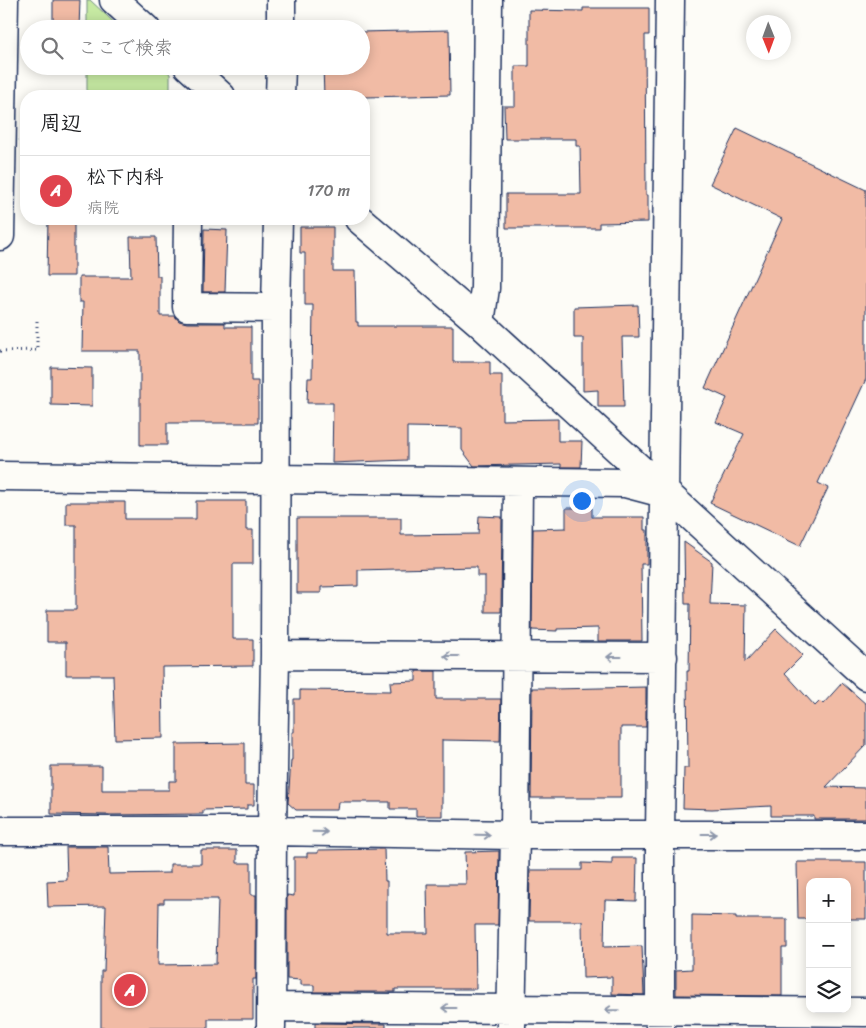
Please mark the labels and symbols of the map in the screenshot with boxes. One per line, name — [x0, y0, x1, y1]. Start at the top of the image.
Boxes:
north arrow — [746, 15, 791, 60]
your location — [569, 488, 595, 514]
one-way arrow — [444, 651, 460, 661]
one-way arrow — [606, 652, 622, 662]
one-way arrow — [312, 827, 328, 837]
one-way arrow — [700, 829, 716, 839]
one-way arrow — [474, 830, 491, 840]
pin: A — [114, 971, 146, 1009]
one-way arrow — [441, 1003, 458, 1013]
one-way arrow — [604, 1005, 620, 1015]

